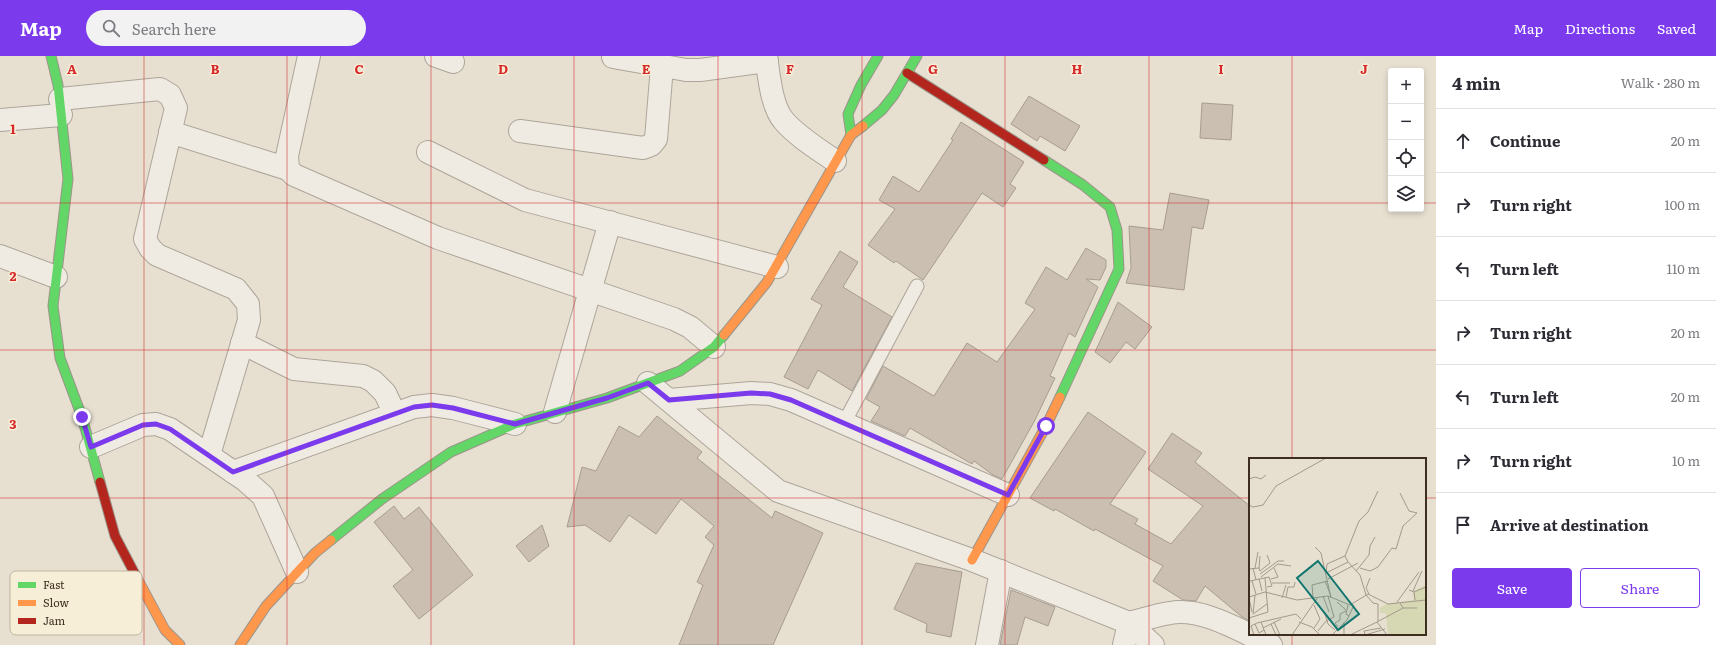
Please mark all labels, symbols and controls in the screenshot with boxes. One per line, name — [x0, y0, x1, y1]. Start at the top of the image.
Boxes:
search box — [86, 10, 366, 46]
text: Map — [20, 14, 62, 42]
icon: search — [100, 17, 122, 39]
text: Search here — [132, 17, 216, 40]
text: Map — [1513, 18, 1543, 38]
text: Directions — [1565, 18, 1635, 38]
text: Saved — [1657, 18, 1696, 38]
text: A — [67, 59, 77, 78]
text: B — [211, 59, 220, 78]
text: C — [354, 59, 364, 78]
text: D — [498, 59, 508, 78]
text: E — [642, 59, 651, 78]
text: F — [786, 59, 794, 78]
text: G — [928, 59, 938, 78]
text: H — [1072, 59, 1083, 78]
text: I — [1218, 59, 1224, 78]
text: J — [1360, 59, 1368, 78]
map controls — [1388, 68, 1424, 212]
button: + — [1388, 68, 1424, 104]
text: 4 min — [1452, 70, 1501, 95]
text: Walk · 280 m — [1621, 73, 1700, 92]
button: − — [1388, 104, 1424, 140]
text: 1 — [10, 119, 16, 138]
text: Continue — [1490, 129, 1560, 152]
icon: ahead — [1452, 130, 1474, 152]
text: 20 m — [1671, 131, 1700, 150]
button: locate — [1388, 140, 1424, 176]
button: layers — [1388, 176, 1424, 212]
text: Turn right — [1490, 193, 1572, 216]
icon: right — [1452, 194, 1474, 216]
text: 100 m — [1664, 195, 1700, 214]
text: Turn left — [1490, 257, 1559, 280]
icon: left — [1452, 258, 1474, 280]
text: 110 m — [1667, 259, 1700, 278]
text: 2 — [10, 266, 17, 285]
text: Turn right — [1490, 321, 1572, 344]
icon: right — [1452, 322, 1474, 344]
text: 20 m — [1671, 323, 1700, 342]
text: Turn left — [1490, 385, 1559, 408]
icon: left — [1452, 386, 1474, 408]
text: 20 m — [1671, 387, 1700, 406]
route end — [73, 408, 91, 426]
text: 3 — [9, 414, 17, 433]
route start — [1037, 417, 1055, 435]
text: Turn right — [1490, 449, 1572, 472]
icon: right — [1452, 450, 1474, 472]
text: 10 m — [1672, 451, 1700, 470]
inset map — [1249, 458, 1426, 635]
text: Arrive at destination — [1490, 513, 1649, 536]
icon: arrive — [1452, 514, 1474, 536]
button: Save — [1452, 568, 1572, 608]
button: Share — [1580, 568, 1700, 608]
legend — [10, 571, 142, 635]
text: Fast — [43, 576, 65, 592]
text: Slow — [43, 594, 69, 610]
text: Jam — [43, 612, 66, 628]

